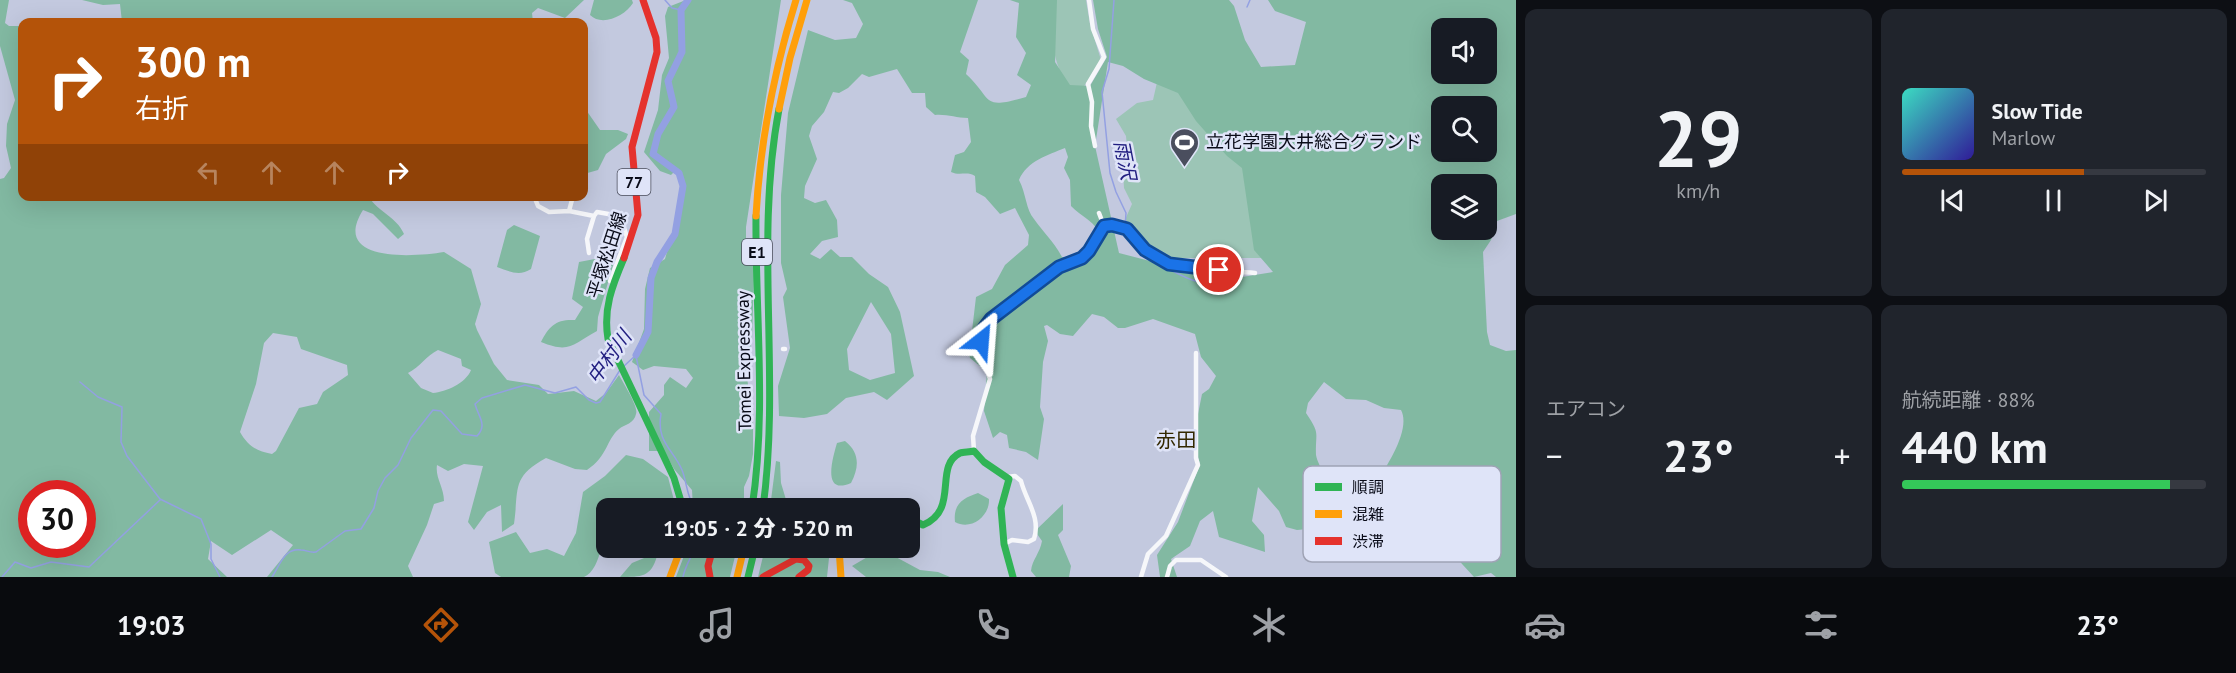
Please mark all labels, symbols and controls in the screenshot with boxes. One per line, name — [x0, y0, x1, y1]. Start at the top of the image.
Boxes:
map controls — [1431, 18, 1497, 240]
button: sound — [1431, 18, 1497, 84]
text: 300 m — [135, 34, 251, 89]
icon: right — [36, 42, 114, 120]
text: 29 — [1654, 88, 1742, 189]
text: 右折 — [135, 91, 189, 125]
button: search — [1431, 96, 1497, 162]
text: Slow Tide — [1992, 97, 2083, 125]
text: Marlow — [1992, 125, 2055, 151]
sports icon: 立花学園大井総合グランド — [1169, 126, 1201, 168]
place label: 立花学園大井総合グランド — [1206, 130, 1422, 153]
water label: 雨沢 — [1108, 138, 1142, 185]
icon: left — [192, 156, 225, 189]
icon: ahead — [255, 156, 288, 189]
icon: ahead — [318, 156, 351, 189]
icon: right — [381, 156, 414, 189]
road number: 77 — [618, 169, 650, 195]
button: layers — [1431, 174, 1497, 240]
text: km/h — [1676, 178, 1720, 204]
icon: previous — [1936, 184, 1969, 217]
icon: pause — [2037, 184, 2070, 217]
icon: next — [2139, 184, 2172, 217]
street label: 平塚松田線 — [582, 208, 631, 301]
road number: E1 — [742, 239, 772, 265]
pin — [1193, 244, 1244, 295]
icon: arrive — [1202, 253, 1235, 286]
street label: Tomei Expressway — [731, 290, 756, 431]
position arrow — [949, 309, 1013, 373]
water label: 中村川 — [581, 323, 638, 389]
text: 航続距離 · 88% — [1902, 387, 2035, 413]
text: エアコン — [1546, 396, 1626, 422]
text: 440 km — [1902, 417, 2048, 475]
text: 23° — [1663, 426, 1734, 484]
district label: 赤田 — [1156, 427, 1196, 453]
text: − — [1546, 434, 1563, 477]
text: + — [1834, 434, 1850, 477]
legend — [1303, 466, 1501, 562]
text: 順調 — [1352, 477, 1384, 497]
speed limit sign: 30 — [18, 480, 96, 558]
text: 混雑 — [1352, 504, 1384, 524]
text: 19:05 · 2 分 · 520 m — [663, 514, 853, 542]
text: 渋滞 — [1352, 531, 1384, 551]
icon: directions — [420, 604, 462, 646]
icon: music — [696, 604, 738, 646]
icon: phone — [972, 604, 1014, 646]
icon: climate — [1248, 604, 1290, 646]
icon: car — [1524, 604, 1566, 646]
icon: filters — [1800, 604, 1842, 646]
text: 19:03 — [117, 608, 186, 642]
text: 23° — [2076, 608, 2119, 642]

